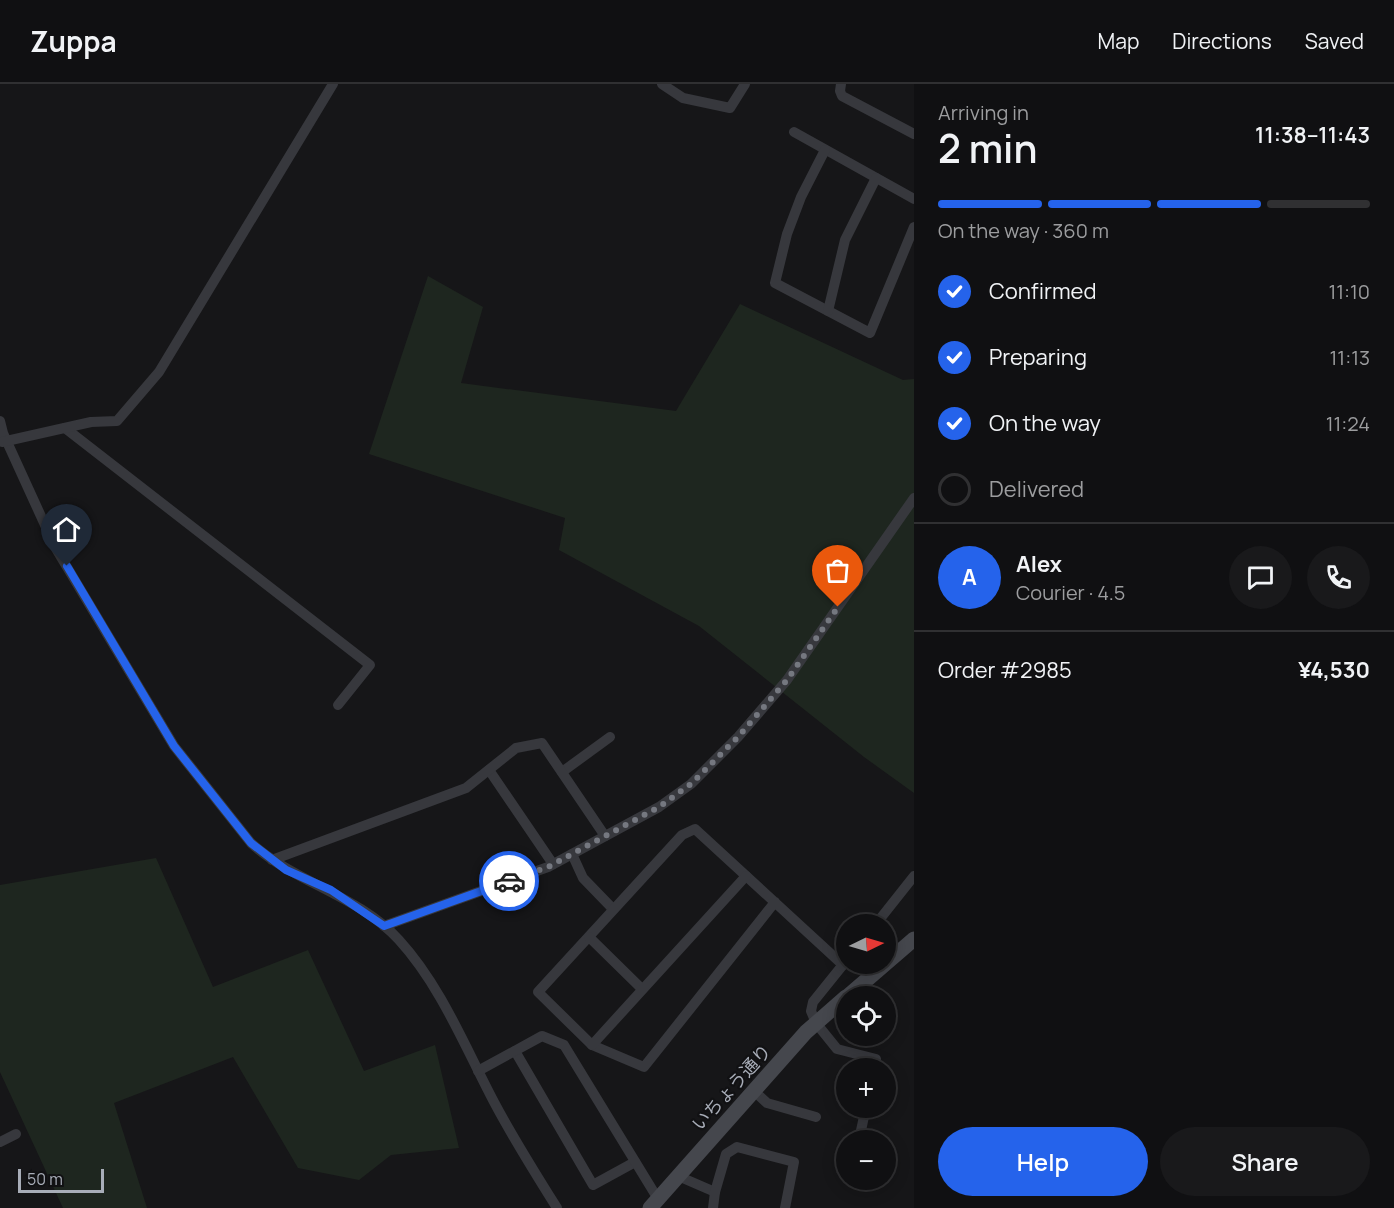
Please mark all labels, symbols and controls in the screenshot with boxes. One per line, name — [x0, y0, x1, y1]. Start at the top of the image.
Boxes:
text: Zuppa — [30, 22, 117, 60]
text: Map — [1098, 27, 1139, 55]
text: Directions — [1172, 27, 1272, 55]
text: Saved — [1305, 27, 1364, 55]
text: Arriving in — [938, 99, 1029, 126]
text: 11:38–11:43 — [1255, 120, 1370, 150]
text: 2 min — [938, 121, 1037, 175]
text: On the way · 360 m — [938, 217, 1109, 244]
icon: check — [938, 275, 971, 308]
text: Confirmed — [989, 276, 1097, 306]
text: 11:10 — [1328, 278, 1370, 305]
icon: check — [938, 341, 971, 374]
text: Preparing — [989, 342, 1087, 372]
text: 11:13 — [1330, 344, 1370, 371]
icon: check — [938, 407, 971, 440]
text: On the way — [989, 408, 1101, 438]
text: 11:24 — [1326, 410, 1370, 437]
text: Delivered — [989, 474, 1084, 504]
pin — [41, 504, 92, 566]
icon: home — [50, 513, 83, 546]
pin — [812, 545, 863, 607]
button: chat — [1229, 546, 1292, 609]
button: phone — [1307, 546, 1370, 609]
text: Alex — [1016, 549, 1062, 579]
icon: bag — [821, 554, 854, 587]
text: A — [962, 562, 977, 592]
text: Courier · 4.5 — [1016, 579, 1125, 606]
text: Order #2985 — [938, 655, 1072, 685]
text: ¥4,530 — [1298, 655, 1370, 685]
courier — [479, 851, 539, 911]
icon: car — [493, 865, 526, 898]
north arrow — [836, 914, 896, 974]
map controls — [836, 914, 896, 1190]
button: locate — [836, 986, 896, 1046]
street label: いちょう通り — [686, 1039, 776, 1135]
button: + — [836, 1058, 896, 1118]
button: Help — [938, 1127, 1148, 1196]
button: Share — [1160, 1127, 1370, 1196]
button: − — [836, 1130, 896, 1190]
scale bar — [18, 1166, 104, 1194]
text: 50 m — [27, 1168, 63, 1190]

